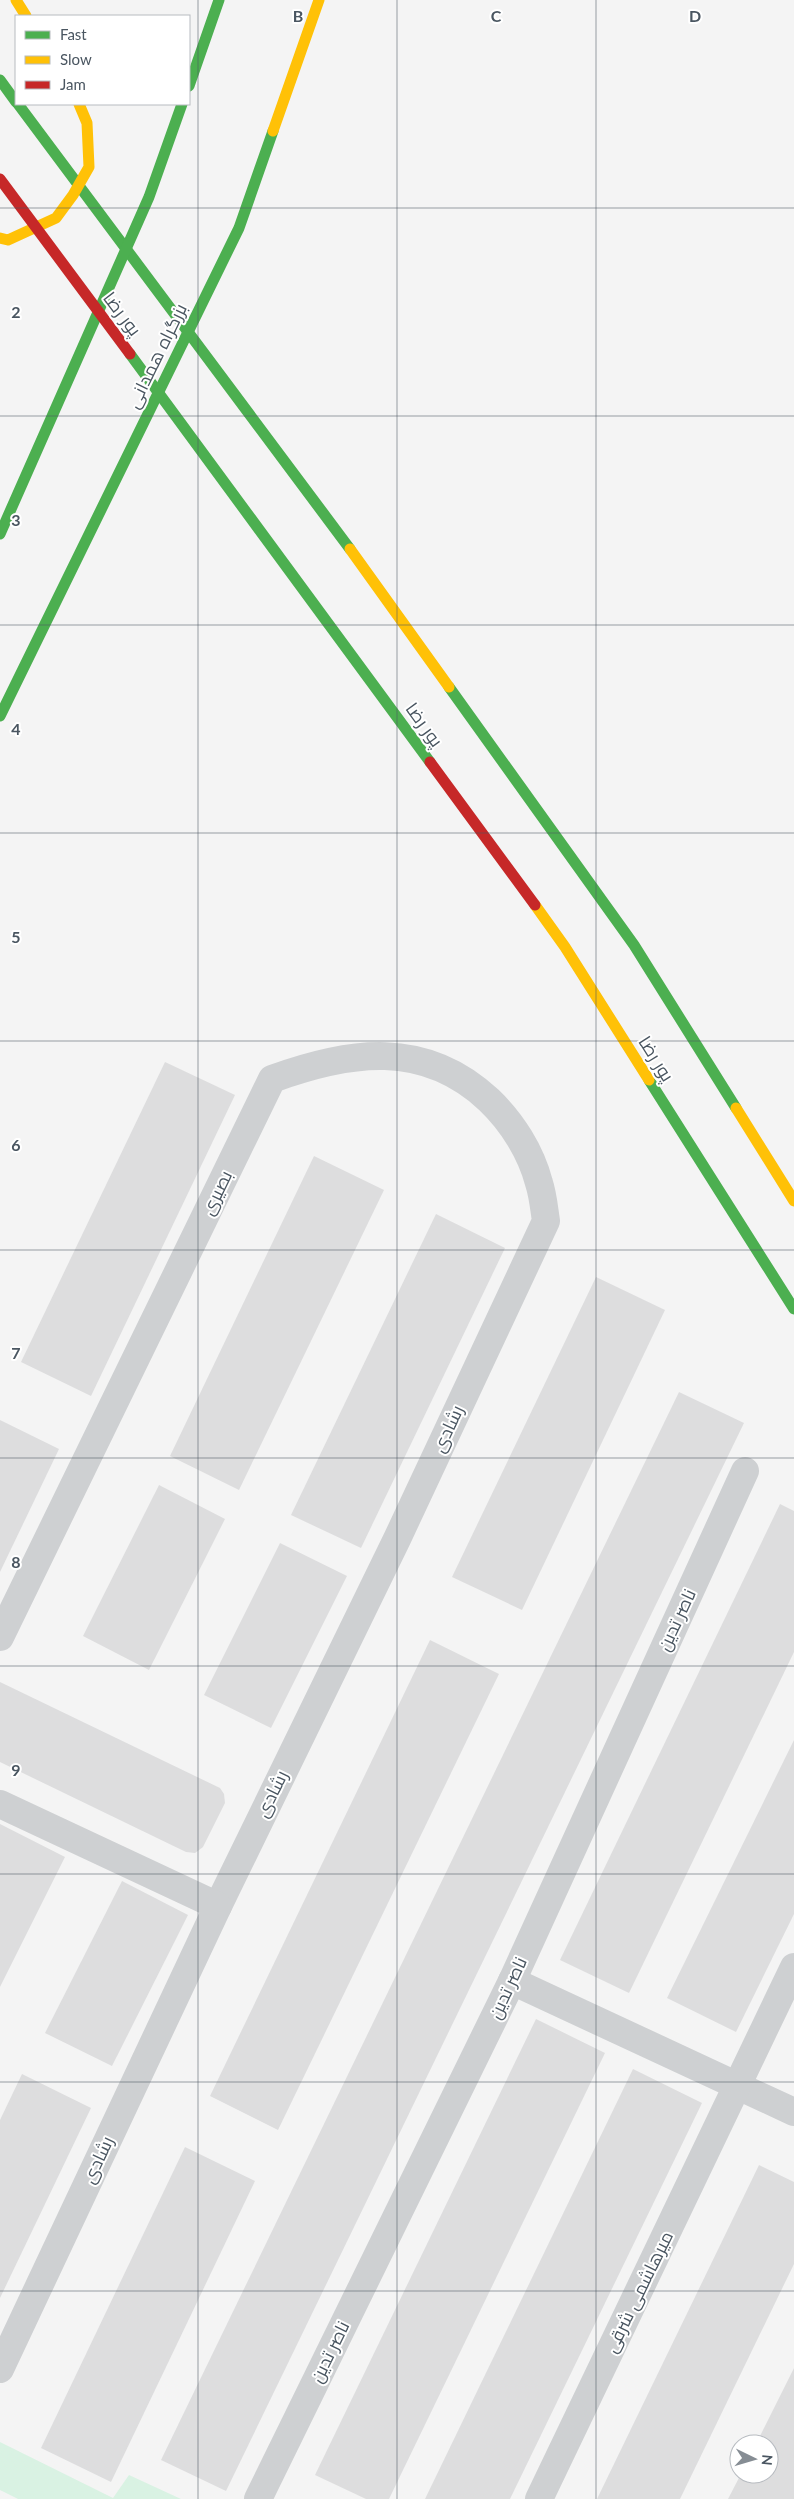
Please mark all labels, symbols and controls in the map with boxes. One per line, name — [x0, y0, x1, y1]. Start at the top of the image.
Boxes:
text: B — [293, 6, 303, 25]
text: C — [491, 6, 502, 25]
text: D — [689, 6, 701, 25]
legend — [15, 15, 190, 105]
text: Fast — [60, 25, 87, 43]
text: Slow — [60, 50, 92, 68]
text: Jam — [60, 75, 86, 93]
street label: پور رضا — [98, 287, 147, 341]
street label: بزرگراه همدانی — [121, 299, 192, 412]
text: 2 — [11, 302, 21, 321]
text: 3 — [11, 510, 21, 529]
street label: پور رضا — [400, 698, 448, 752]
text: 4 — [11, 719, 21, 738]
text: 5 — [11, 927, 21, 946]
street label: پور رضا — [633, 1032, 679, 1086]
text: 6 — [11, 1135, 21, 1154]
street label: بصیری — [196, 1167, 237, 1219]
text: 7 — [11, 1343, 21, 1362]
street label: رشادی — [427, 1401, 468, 1456]
text: 8 — [11, 1552, 21, 1571]
street label: ناصر تدین — [652, 1585, 701, 1655]
text: 9 — [11, 1760, 21, 1779]
street label: رشادی — [250, 1766, 293, 1821]
street label: ناصر تدین — [483, 1953, 532, 2023]
street label: رشادی — [77, 2132, 118, 2187]
street label: میرهاشمی شرقی — [599, 2227, 678, 2356]
street label: ناصر تدین — [305, 2317, 354, 2387]
north arrow — [729, 2434, 779, 2484]
text: N — [759, 2454, 776, 2466]

